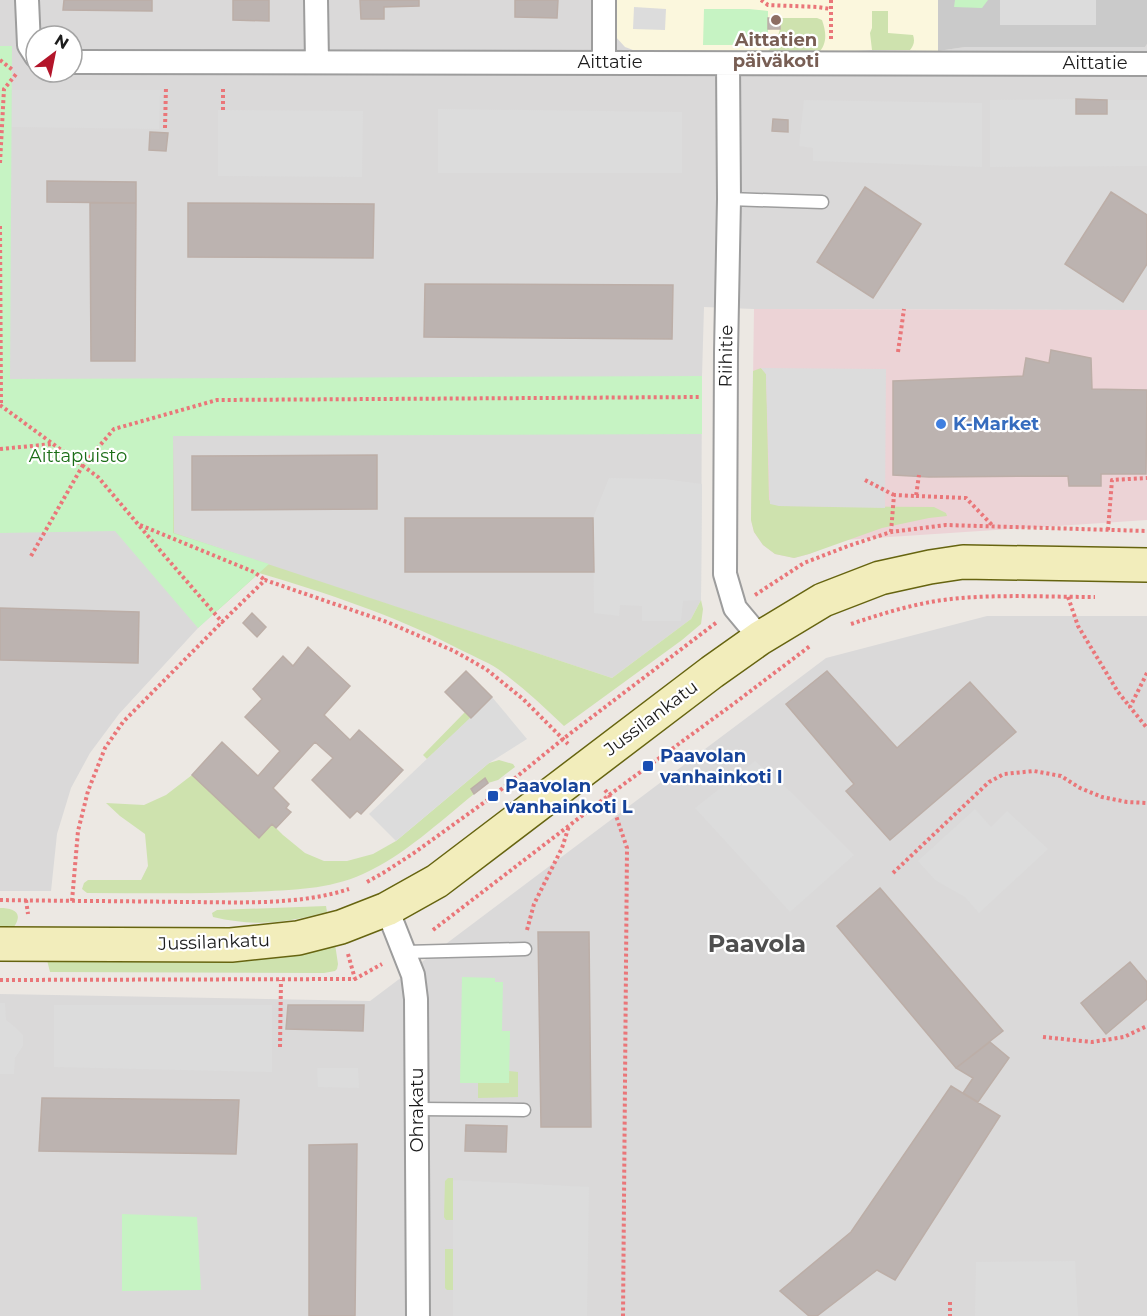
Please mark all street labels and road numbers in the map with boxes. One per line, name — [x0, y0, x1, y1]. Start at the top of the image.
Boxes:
street label: Aittatie — [577, 51, 643, 73]
street label: Aittatie — [1062, 52, 1128, 74]
street label: Riihitie — [714, 324, 738, 387]
street label: Jussilankatu — [599, 676, 702, 761]
street label: Jussilankatu — [157, 929, 270, 955]
street label: Ohrakatu — [406, 1068, 428, 1152]

